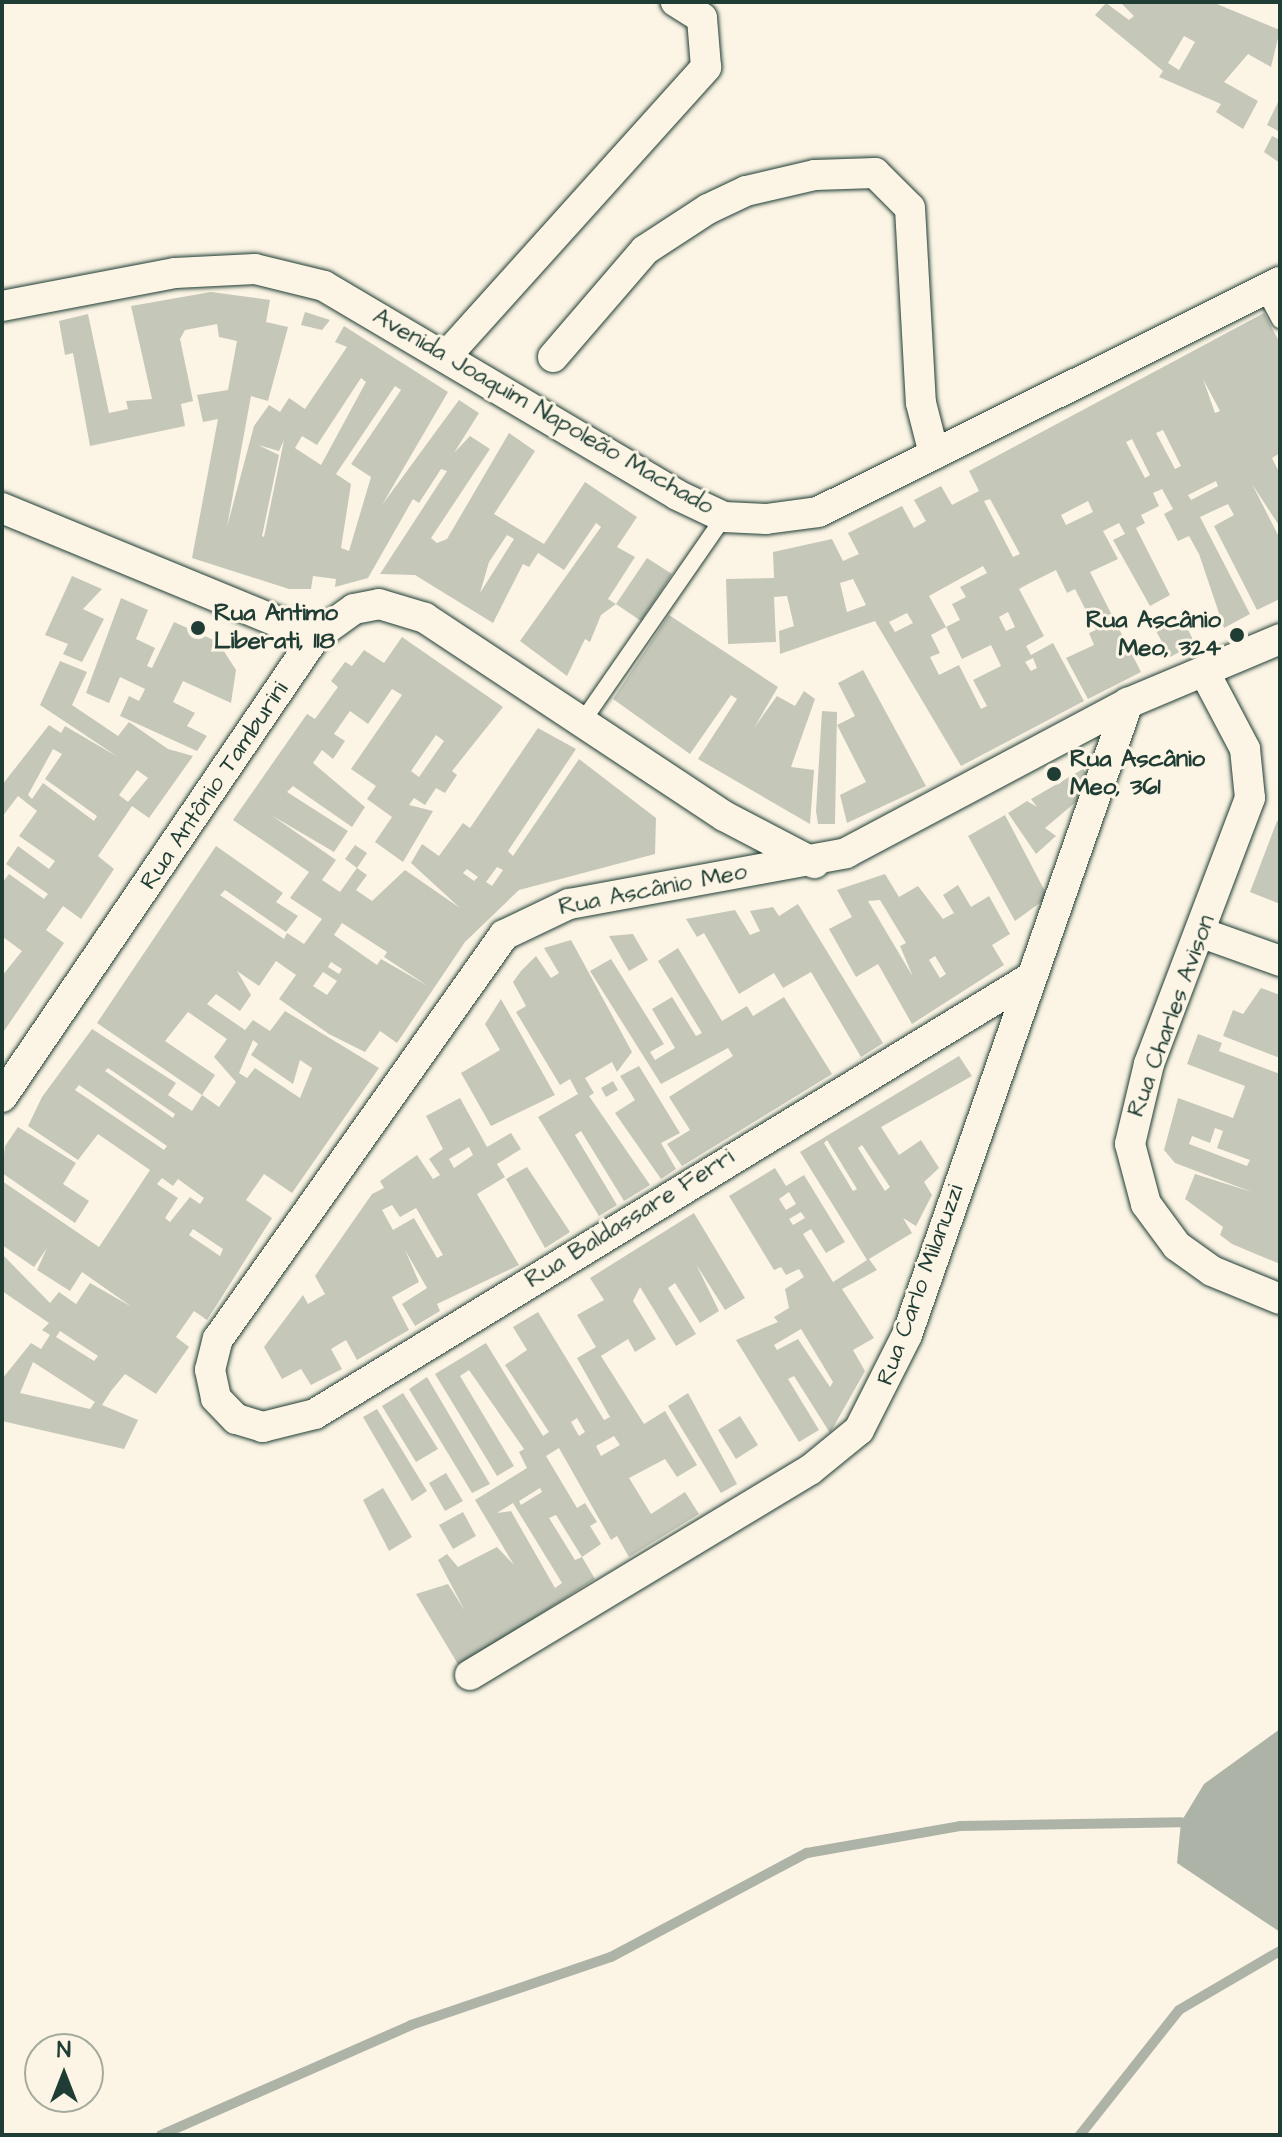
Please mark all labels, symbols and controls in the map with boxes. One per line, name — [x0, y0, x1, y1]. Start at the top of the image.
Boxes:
street label: Avenida Joaquim Napoleão Machado — [367, 302, 719, 522]
place label: Rua Antimo Liberati, 118 — [214, 600, 338, 656]
place label: Rua Ascânio Meo, 324 — [1086, 607, 1221, 663]
marker: Rua Antimo Liberati, 118 — [189, 619, 207, 637]
marker: Rua Ascânio Meo, 324 — [1228, 626, 1246, 644]
street label: Rua Antônio Tamburini — [135, 677, 295, 895]
place label: Rua Ascânio Meo, 361 — [1070, 746, 1205, 802]
marker: Rua Ascânio Meo, 361 — [1045, 765, 1063, 783]
street label: Rua Ascânio Meo — [556, 858, 750, 922]
street label: Rua Charles Avison — [1122, 911, 1222, 1121]
street label: Rua Baldassare Ferri — [520, 1143, 740, 1295]
street label: Rua Carlo Milanuzzi — [871, 1181, 971, 1389]
north arrow — [24, 2033, 104, 2113]
text: N — [57, 2035, 71, 2066]

